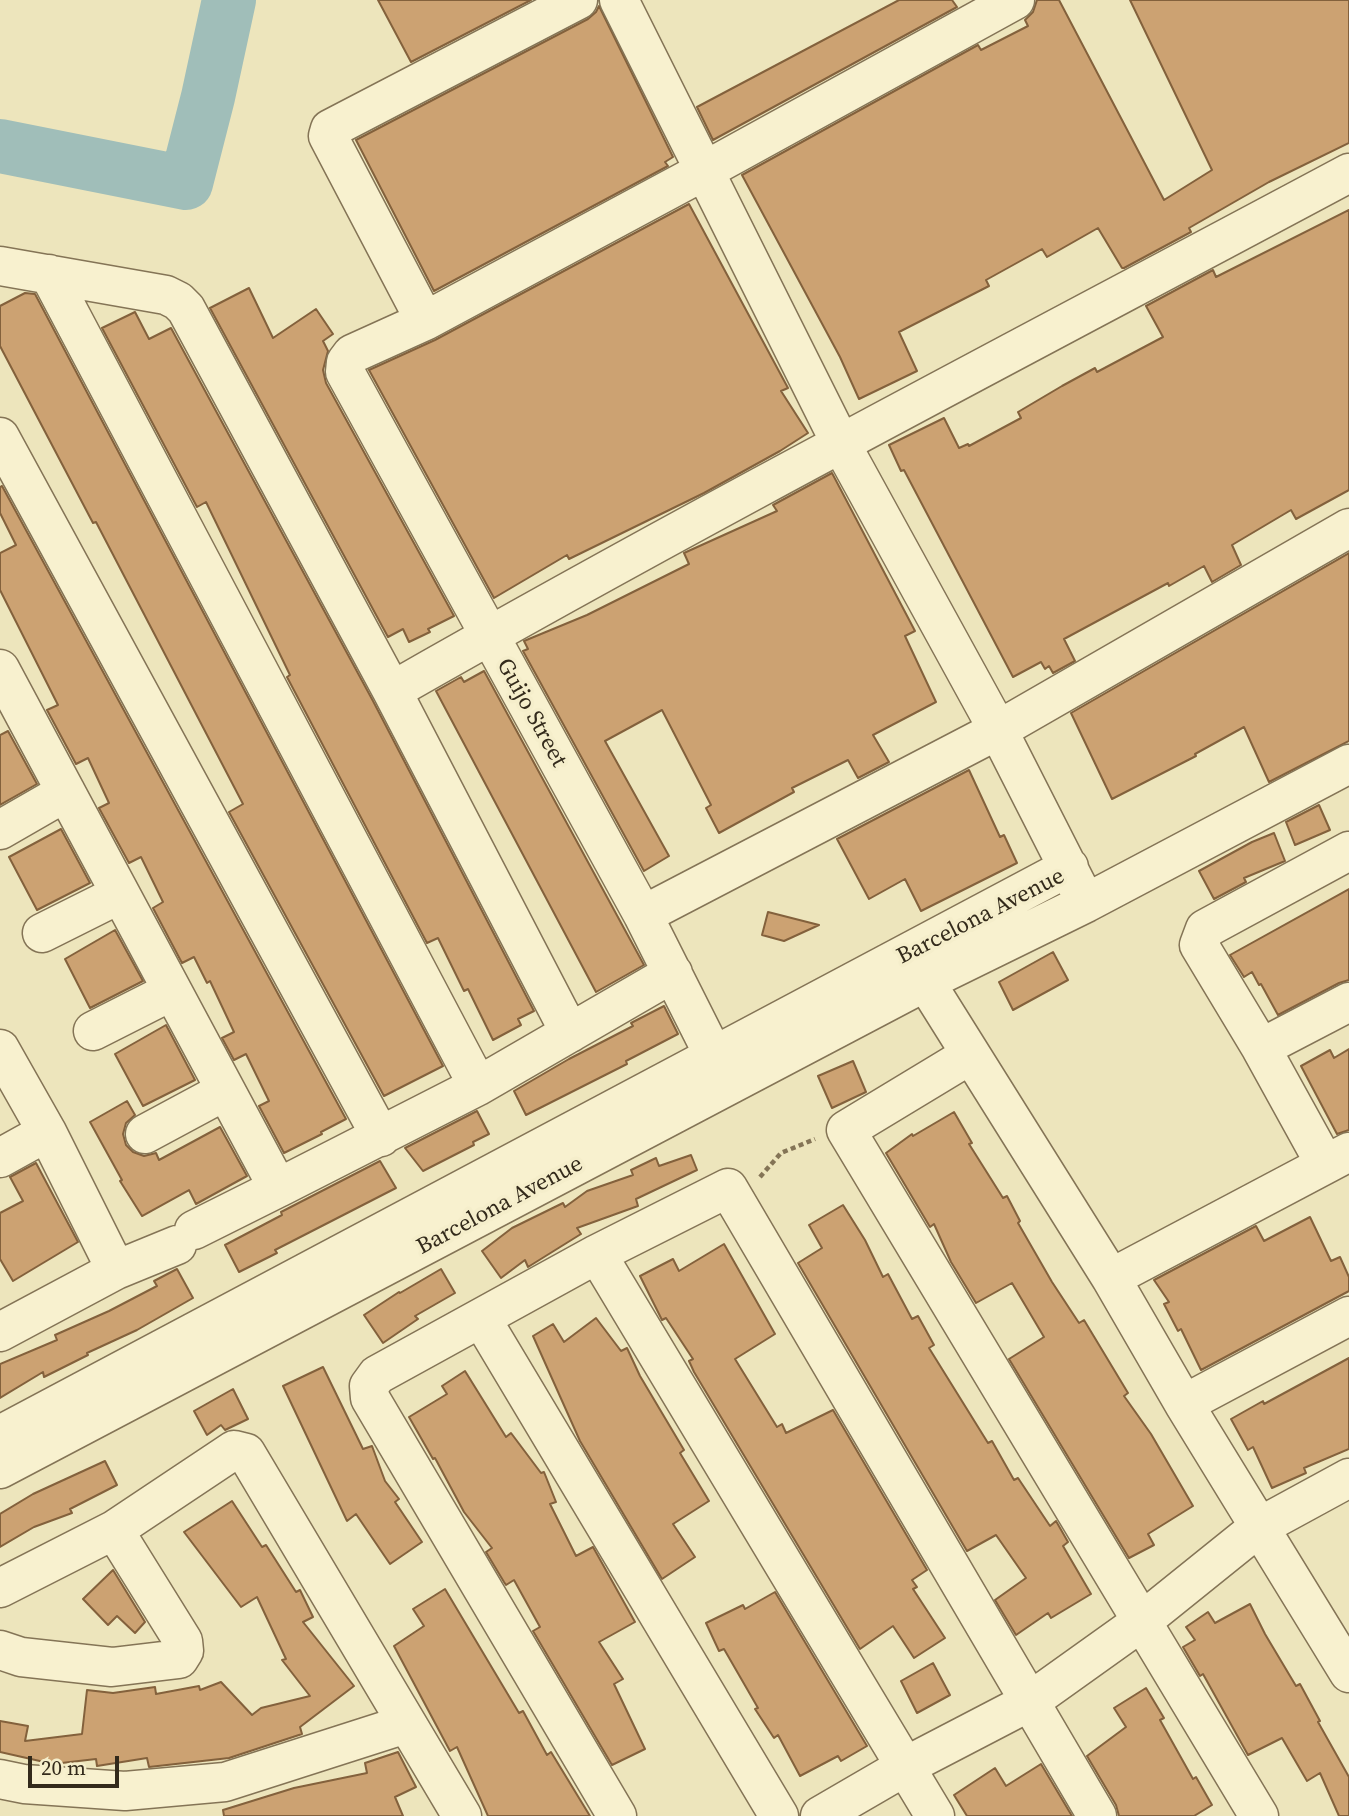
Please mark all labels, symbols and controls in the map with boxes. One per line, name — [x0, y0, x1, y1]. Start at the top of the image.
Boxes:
street label: Guijo Street — [490, 654, 572, 772]
street label: Barcelona Avenue — [893, 863, 1069, 971]
street label: Barcelona Avenue — [412, 1151, 588, 1261]
scale bar — [32, 1742, 122, 1786]
text: 20 m — [41, 1753, 86, 1782]

